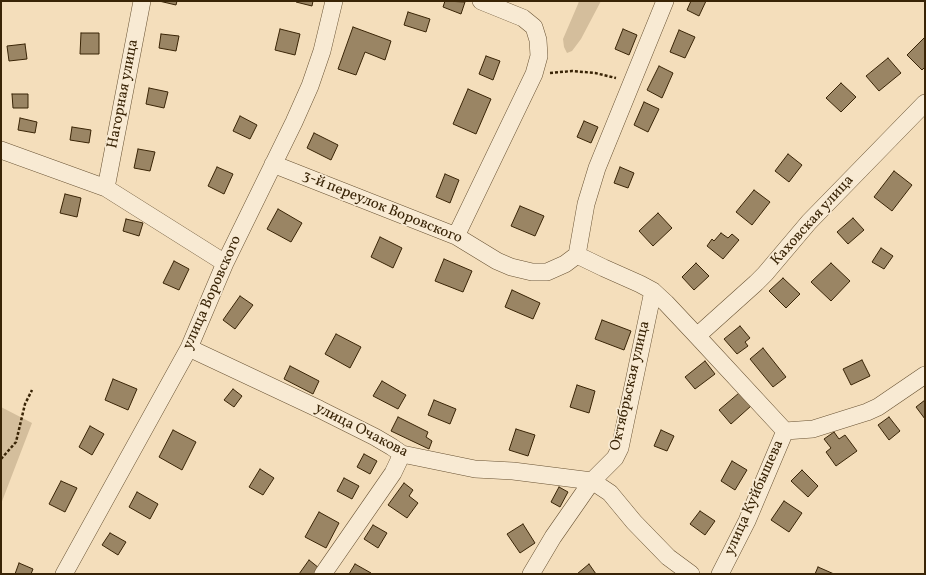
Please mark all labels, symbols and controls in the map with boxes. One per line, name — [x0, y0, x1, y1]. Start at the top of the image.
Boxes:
street label: Нагорная улица — [105, 38, 143, 150]
street label: 3-й переулок Воровского — [300, 168, 464, 248]
street label: Каховская улица — [768, 172, 858, 270]
street label: улица Воровского — [180, 233, 246, 353]
street label: Октябрьская улица — [607, 319, 655, 453]
street label: улица Очакова — [311, 400, 411, 462]
street label: улица Куйбышева — [721, 438, 789, 558]

